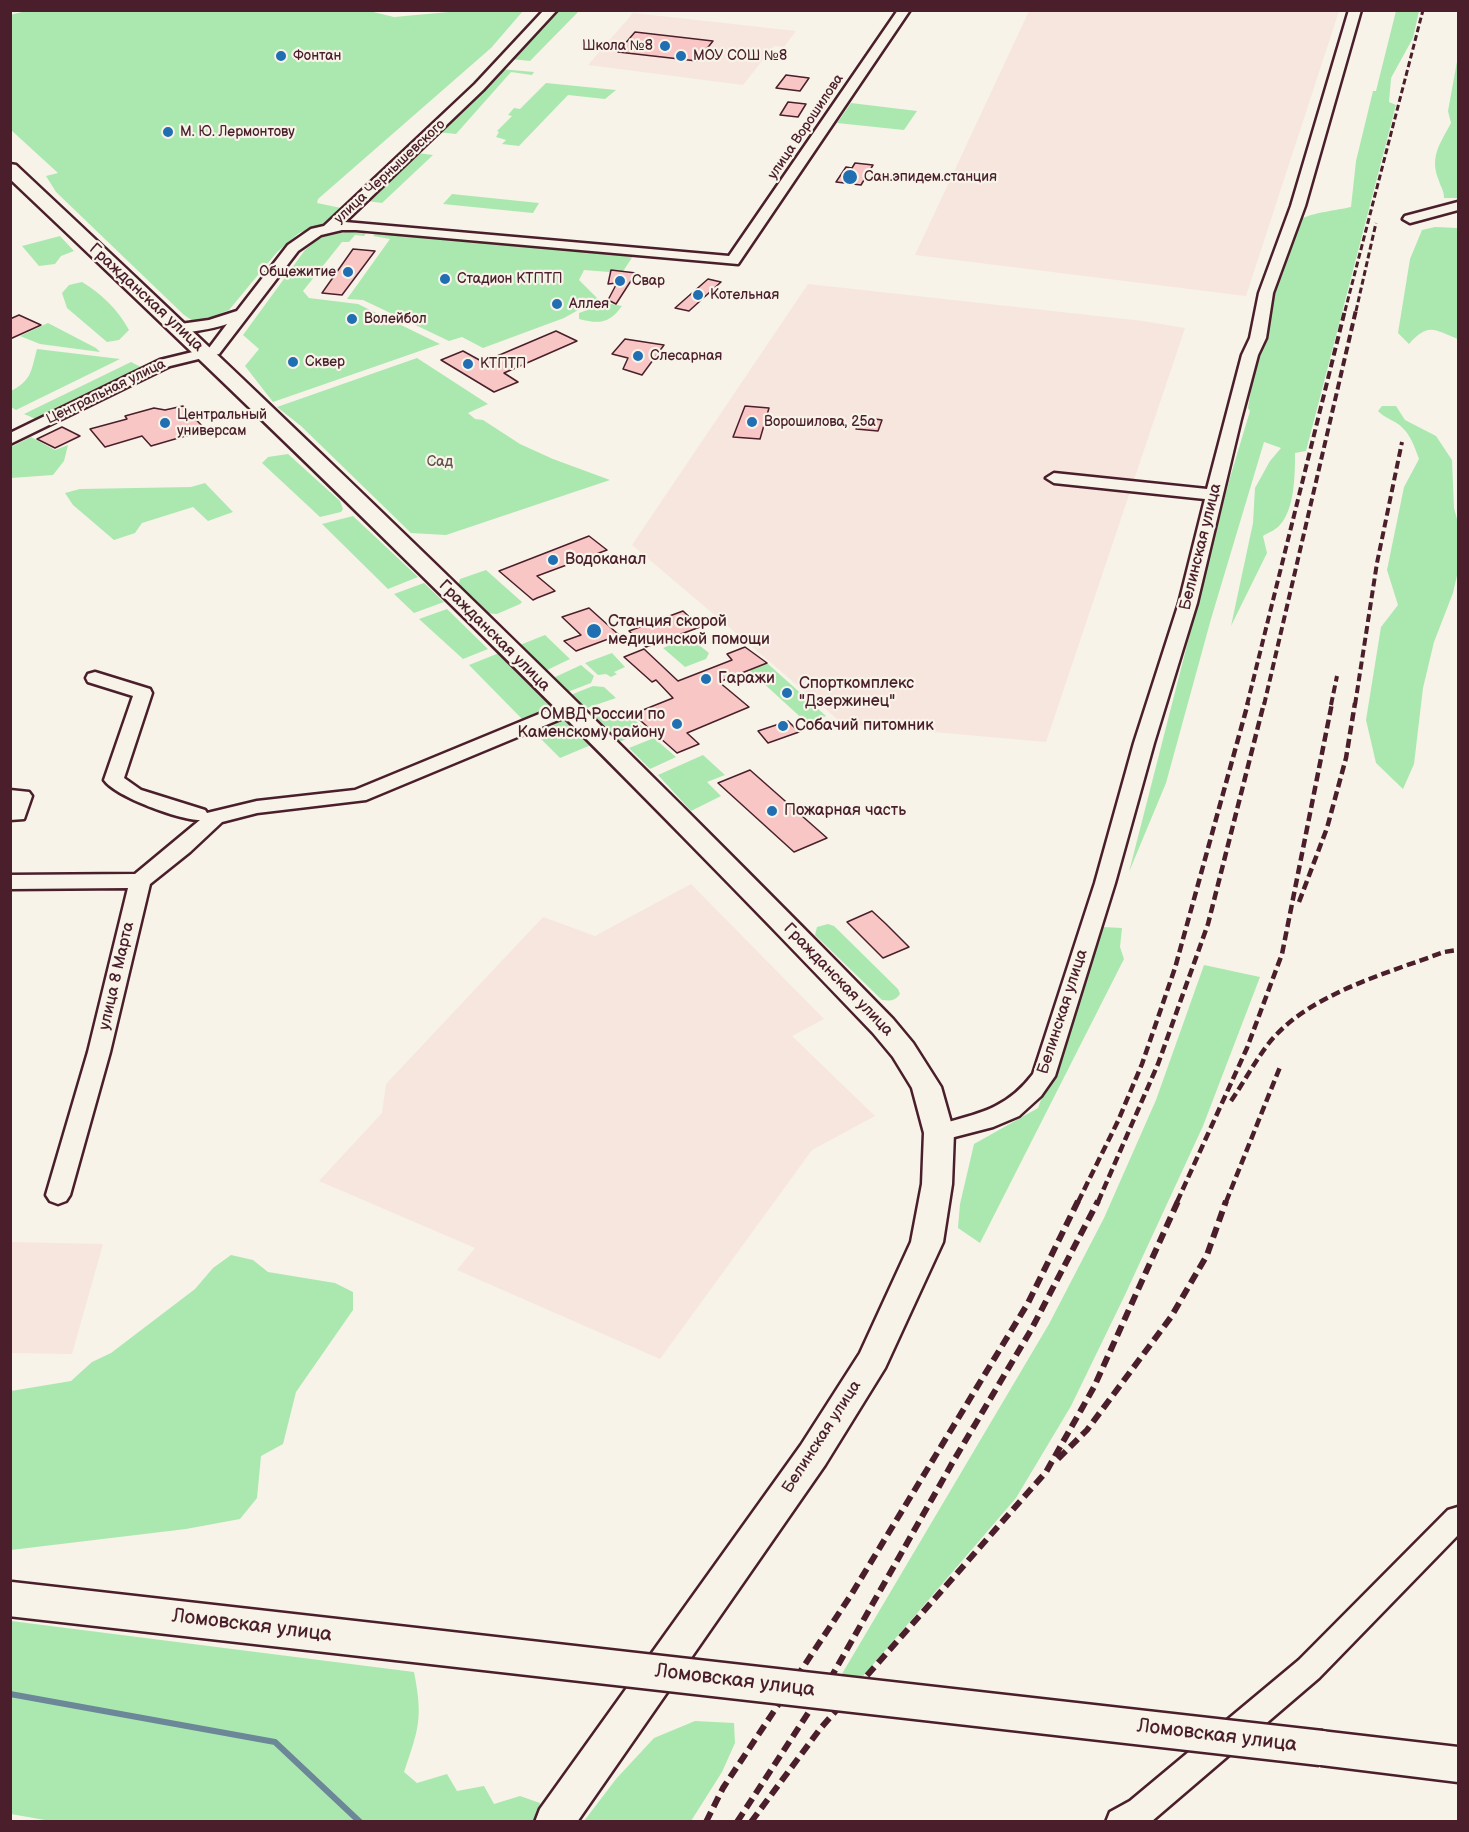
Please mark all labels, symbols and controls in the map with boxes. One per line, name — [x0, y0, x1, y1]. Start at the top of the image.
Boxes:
place label: Школа №8 — [582, 38, 653, 54]
marker: Школа №8 — [658, 39, 672, 53]
place label: Фонтан — [293, 48, 341, 64]
place label: МОУ СОШ №8 — [693, 48, 787, 64]
marker: Фонтан — [274, 49, 288, 63]
marker: МОУ СОШ №8 — [674, 49, 688, 63]
street label: улица Ворошилова — [765, 71, 847, 183]
street label: улица Чернышевского — [331, 116, 449, 228]
place label: М. Ю. Лермонтову — [180, 124, 295, 140]
marker: М. Ю. Лермонтову — [161, 125, 175, 139]
marker: Сан.эпидем.станция — [841, 168, 859, 186]
place label: Сан.эпидем.станция — [864, 169, 997, 185]
street label: Гражданская улица — [85, 240, 207, 356]
place label: Общежитие — [259, 264, 336, 280]
marker: Общежитие — [341, 265, 355, 279]
place label: Стадион КТПТП — [457, 271, 563, 287]
marker: Стадион КТПТП — [438, 272, 452, 286]
place label: Свар — [632, 273, 665, 289]
marker: Свар — [613, 274, 627, 288]
place label: Котельная — [710, 287, 779, 303]
marker: Котельная — [691, 288, 705, 302]
place label: Аллея — [569, 296, 609, 312]
marker: Аллея — [550, 297, 564, 311]
place label: Волейбол — [364, 311, 427, 327]
marker: Волейбол — [345, 312, 359, 326]
place label: Слесарная — [650, 348, 722, 364]
marker: Слесарная — [631, 349, 645, 363]
place label: Сквер — [305, 354, 345, 370]
marker: Сквер — [286, 355, 300, 369]
street label: Центральная улица — [44, 356, 168, 428]
place label: КТПТП — [480, 356, 526, 372]
marker: КТПТП — [461, 357, 475, 371]
place label: Центральный универсам — [177, 407, 267, 440]
place label: Ворошилова, 25а — [764, 414, 876, 430]
marker: Ворошилова, 25а — [745, 415, 759, 429]
marker: Центральный универсам — [158, 416, 172, 430]
park label: Сад — [427, 454, 453, 470]
street label: Белинская улица — [1176, 482, 1226, 612]
place label: Водоканал — [565, 550, 646, 570]
marker: Водоканал — [546, 553, 560, 567]
street label: Гражданская улица — [434, 576, 554, 696]
place label: Станция скорой медицинской помощи — [608, 612, 770, 650]
marker: Станция скорой медицинской помощи — [585, 622, 603, 640]
place label: Гаражи — [718, 669, 775, 689]
marker: Гаражи — [699, 672, 713, 686]
place label: Спорткомплекс "Дзержинец" — [799, 674, 914, 712]
marker: Спорткомплекс "Дзержинец" — [780, 686, 794, 700]
place label: ОМВД России по Каменскому району — [518, 705, 665, 743]
place label: Собачий питомник — [795, 716, 934, 736]
marker: ОМВД России по Каменскому району — [670, 717, 684, 731]
marker: Собачий питомник — [776, 719, 790, 733]
place label: Пожарная часть — [784, 801, 906, 821]
marker: Пожарная часть — [765, 804, 779, 818]
street label: Гражданская улица — [779, 919, 897, 1041]
street label: улица 8 Марта — [95, 920, 139, 1032]
street label: Белинская улица — [1034, 947, 1092, 1077]
street label: Белинская улица — [779, 1377, 865, 1497]
street label: Ломовская улица — [171, 1604, 333, 1648]
street label: Ломовская улица — [654, 1659, 816, 1703]
street label: Ломовская улица — [1136, 1714, 1298, 1758]

